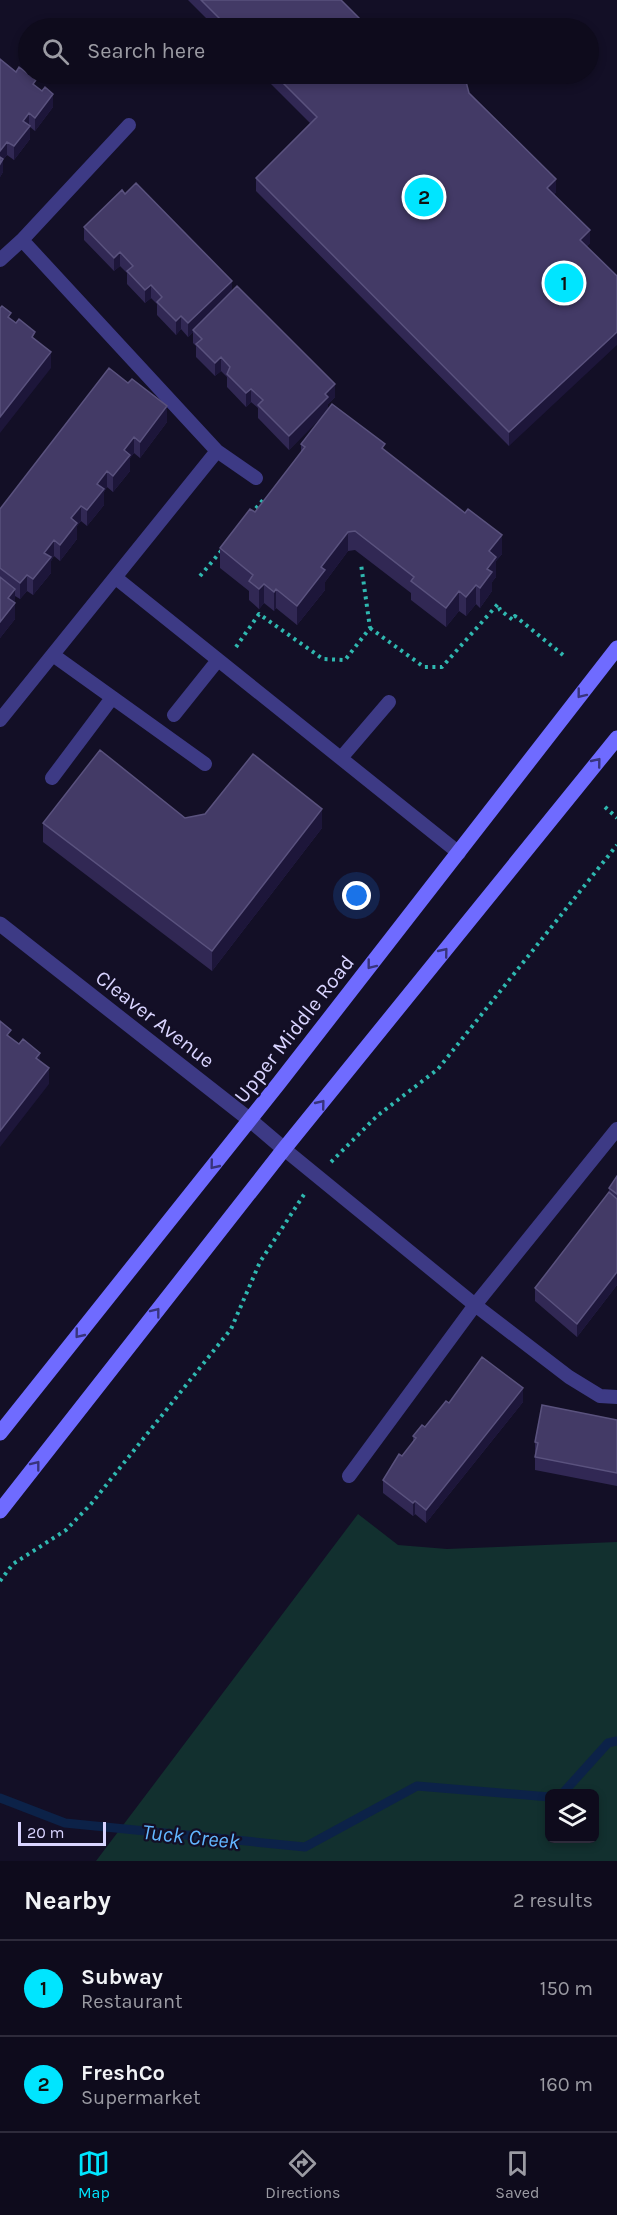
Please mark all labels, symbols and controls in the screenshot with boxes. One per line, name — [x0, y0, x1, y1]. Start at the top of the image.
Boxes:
search box — [18, 18, 599, 84]
icon: search — [39, 35, 72, 68]
text: Search here — [87, 38, 205, 64]
pin: 2 — [404, 174, 444, 220]
pin: 1 — [544, 260, 584, 306]
one-way arrow — [578, 687, 589, 698]
one-way arrow — [590, 758, 601, 769]
your location — [342, 881, 371, 910]
one-way arrow — [436, 948, 447, 959]
street label: Upper Middle Road — [229, 950, 359, 1108]
one-way arrow — [368, 958, 379, 969]
street label: Cleaver Avenue — [91, 965, 219, 1073]
one-way arrow — [313, 1100, 324, 1111]
one-way arrow — [210, 1158, 221, 1169]
one-way arrow — [149, 1307, 160, 1318]
one-way arrow — [75, 1327, 86, 1338]
one-way arrow — [29, 1461, 40, 1472]
map controls — [545, 1789, 599, 1843]
button: layers — [545, 1789, 599, 1843]
scale bar — [18, 1819, 106, 1846]
water label: Tuck Creek — [141, 1819, 242, 1855]
text: 20 m — [27, 1823, 65, 1842]
text: Nearby — [24, 1885, 111, 1916]
text: 2 results — [513, 1889, 593, 1912]
text: Subway — [81, 1964, 163, 1990]
text: 1 — [40, 1977, 47, 2000]
text: 150 m — [540, 1977, 593, 2000]
text: Restaurant — [81, 1990, 183, 2013]
text: FreshCo — [81, 2060, 165, 2086]
text: 2 — [37, 2073, 50, 2096]
text: 160 m — [540, 2073, 593, 2096]
text: Supermarket — [81, 2086, 200, 2109]
tab: Map — [77, 2147, 110, 2202]
tab: Directions — [265, 2147, 340, 2202]
tab: Saved — [495, 2147, 540, 2202]

